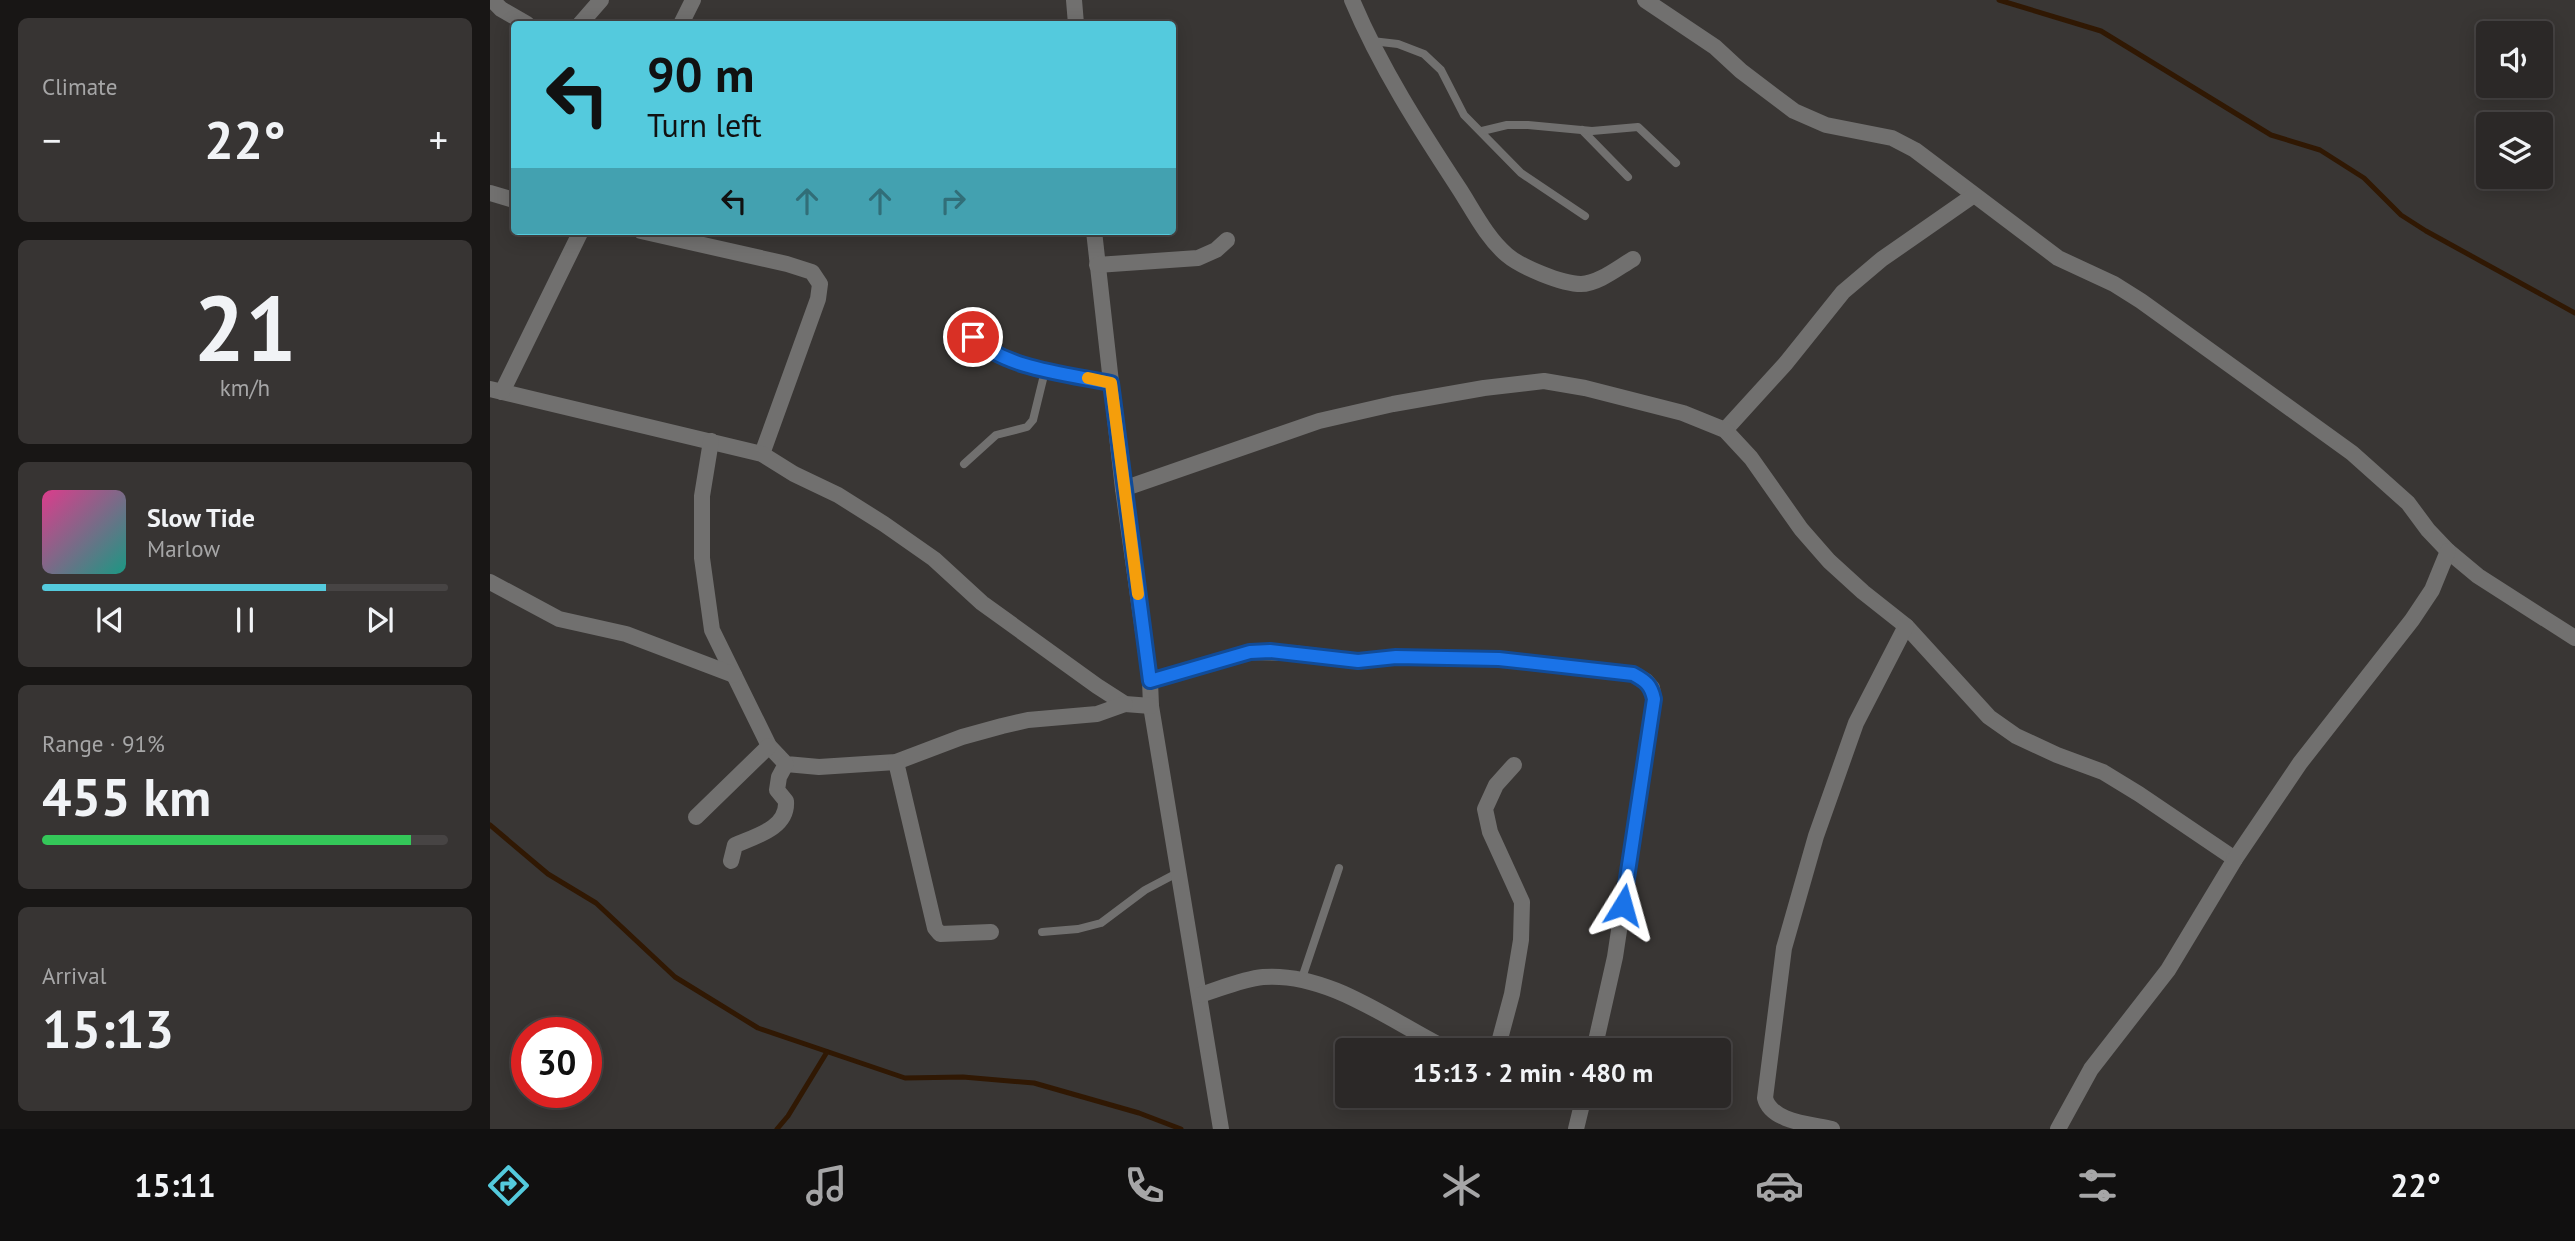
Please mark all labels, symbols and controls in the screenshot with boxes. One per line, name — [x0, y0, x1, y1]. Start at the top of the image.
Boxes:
map controls — [2476, 21, 2553, 189]
button: sound — [2476, 21, 2553, 98]
text: 90 m — [647, 42, 754, 106]
icon: left — [532, 49, 623, 140]
text: Climate — [42, 72, 117, 101]
text: Turn left — [647, 104, 762, 146]
text: 22° — [204, 106, 286, 173]
button: layers — [2476, 112, 2553, 189]
text: − — [42, 115, 61, 164]
text: + — [429, 115, 448, 164]
icon: left — [715, 182, 753, 220]
icon: ahead — [788, 182, 826, 220]
icon: ahead — [861, 182, 899, 220]
icon: right — [934, 182, 972, 220]
text: 21 — [193, 268, 297, 386]
pin — [943, 307, 1003, 367]
icon: arrive — [954, 318, 992, 356]
text: km/h — [220, 373, 270, 402]
text: Slow Tide — [147, 501, 255, 534]
text: Marlow — [147, 534, 220, 563]
icon: previous — [91, 601, 129, 639]
icon: pause — [226, 601, 264, 639]
icon: next — [361, 601, 399, 639]
text: Range · 91% — [42, 729, 165, 758]
text: 455 km — [42, 763, 211, 830]
position arrow — [1586, 868, 1660, 942]
text: Arrival — [42, 961, 106, 990]
text: 15:13 — [42, 995, 174, 1062]
speed limit sign: 30 — [511, 1017, 602, 1108]
text: 15:13 · 2 min · 480 m — [1413, 1056, 1653, 1089]
icon: directions — [484, 1161, 533, 1210]
icon: music — [802, 1161, 851, 1210]
icon: phone — [1120, 1161, 1169, 1210]
icon: climate — [1437, 1161, 1486, 1210]
icon: car — [1755, 1161, 1804, 1210]
icon: filters — [2073, 1161, 2122, 1210]
text: 15:11 — [134, 1164, 216, 1206]
text: 22° — [2390, 1164, 2441, 1206]

